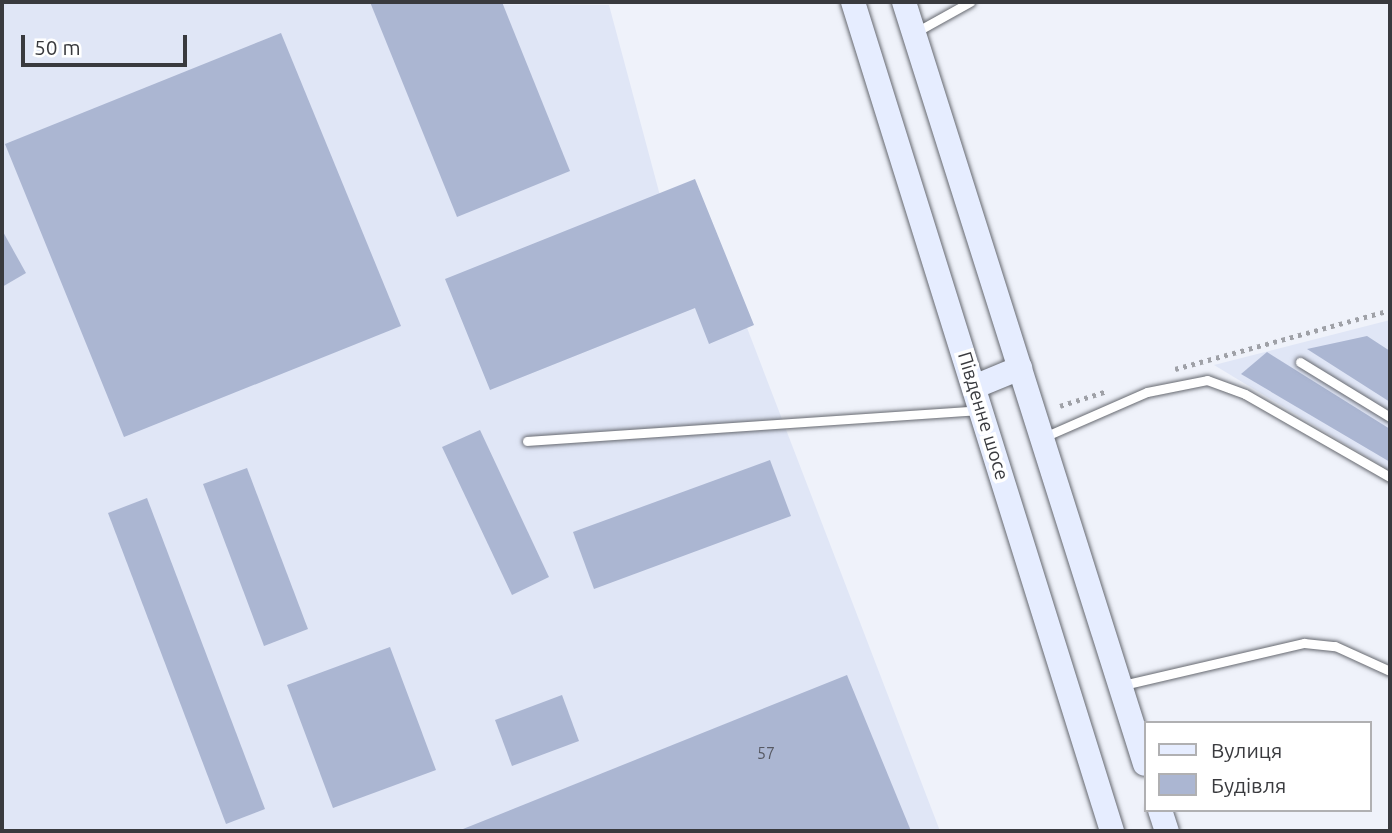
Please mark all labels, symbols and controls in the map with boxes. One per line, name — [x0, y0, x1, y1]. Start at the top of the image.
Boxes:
scale bar — [24, 21, 191, 65]
text: 50 m — [34, 35, 81, 59]
street label: Південне шосе — [953, 349, 1013, 483]
legend — [1144, 721, 1371, 812]
text: Вулиця — [1211, 738, 1282, 762]
house number: 57 — [757, 743, 775, 763]
text: Будівля — [1211, 773, 1286, 797]

